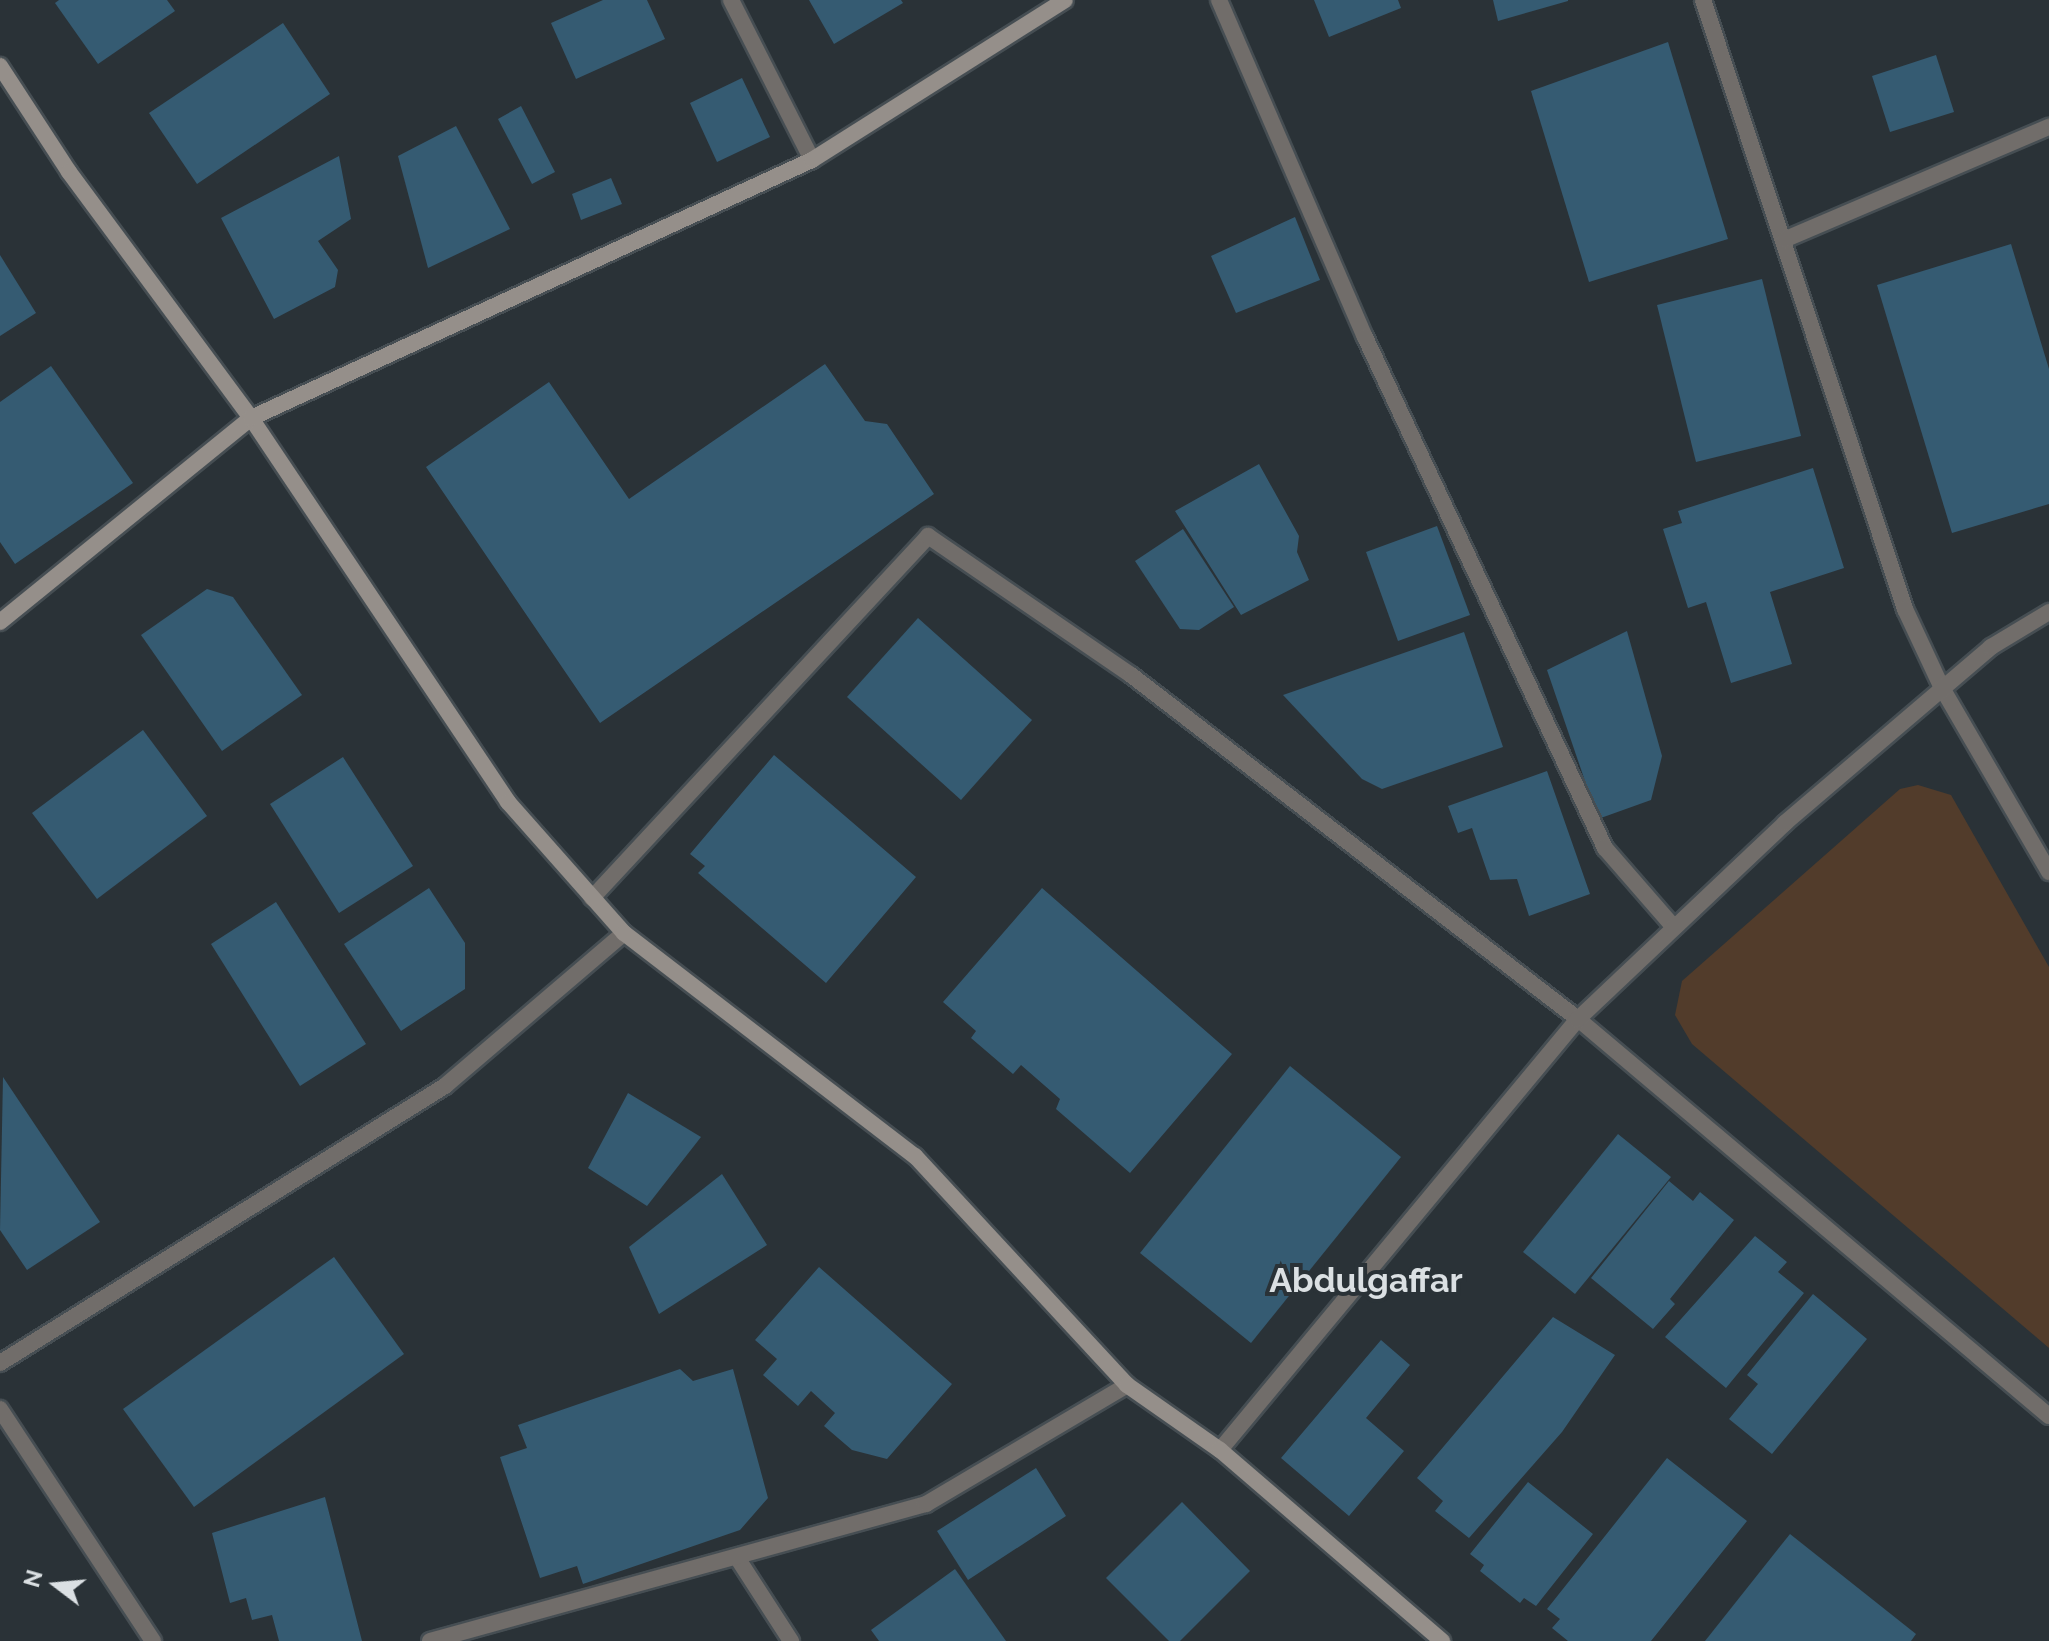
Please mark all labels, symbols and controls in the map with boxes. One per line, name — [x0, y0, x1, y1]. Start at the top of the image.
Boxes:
district label: Abdulgaffar — [1269, 1261, 1463, 1301]
north arrow — [16, 1545, 96, 1625]
text: N — [18, 1567, 48, 1590]

